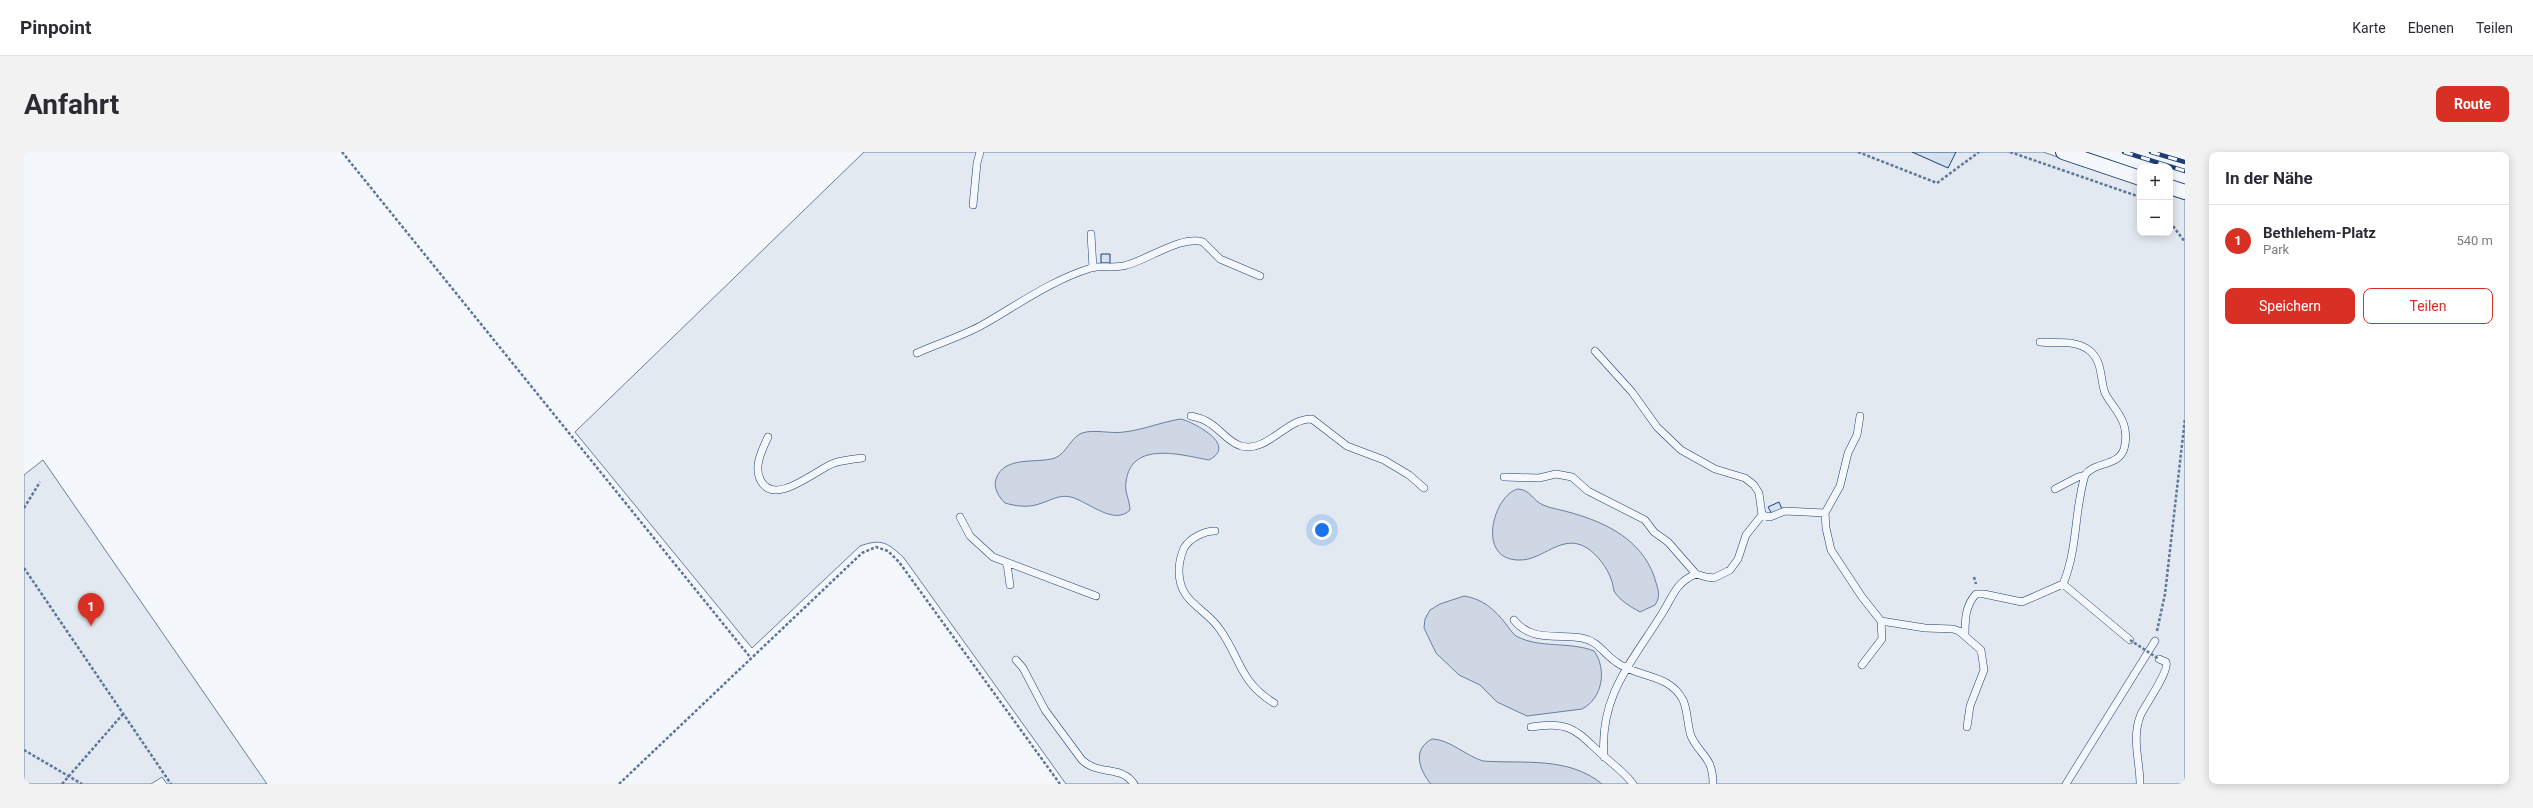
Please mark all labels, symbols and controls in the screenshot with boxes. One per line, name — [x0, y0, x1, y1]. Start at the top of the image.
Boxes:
text: Pinpoint — [20, 16, 91, 39]
text: Karte — [2352, 20, 2386, 36]
text: Ebenen — [2408, 20, 2454, 36]
text: Teilen — [2476, 20, 2513, 36]
button: Route — [2436, 86, 2509, 122]
text: Anfahrt — [24, 88, 119, 121]
map controls — [2137, 164, 2173, 236]
button: + — [2137, 164, 2173, 200]
text: In der Nähe — [2225, 168, 2313, 188]
button: − — [2137, 200, 2173, 236]
text: Bethlehem-Platz — [2263, 224, 2376, 242]
text: 1 — [2234, 233, 2242, 248]
text: 540 m — [2456, 233, 2493, 248]
text: Park — [2263, 242, 2289, 257]
button: Speichern — [2225, 288, 2355, 324]
button: Teilen — [2363, 288, 2493, 324]
your location — [1312, 520, 1332, 540]
pin: 1 — [78, 593, 104, 626]

